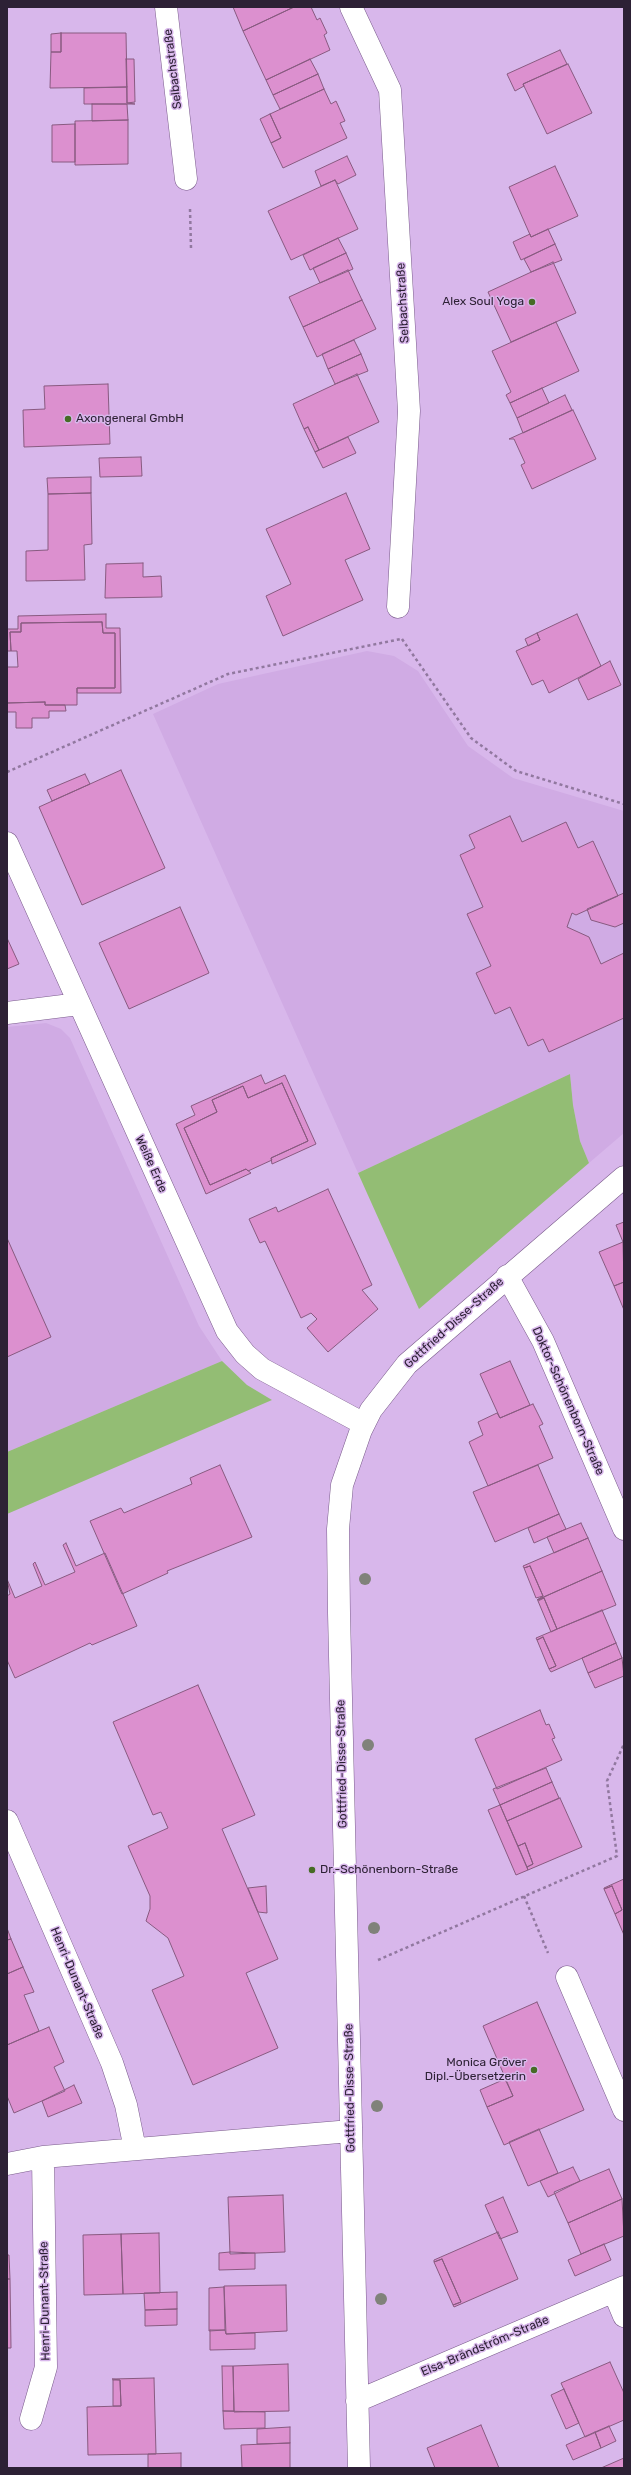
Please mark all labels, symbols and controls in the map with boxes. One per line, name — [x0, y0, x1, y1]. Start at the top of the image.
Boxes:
street label: Selbachstraße — [161, 28, 185, 110]
street label: Selbachstraße — [394, 262, 412, 344]
place label: Alex Soul Yoga — [442, 295, 524, 309]
marker: Alex Soul Yoga — [527, 297, 537, 307]
place label: Axongeneral GmbH — [76, 412, 184, 426]
marker: Axongeneral GmbH — [63, 414, 73, 424]
street label: Weiße Erde — [132, 1133, 170, 1195]
street label: Gottfried-Disse-Straße — [401, 1275, 507, 1371]
street label: Doktor-Schönenborn-Straße — [529, 1325, 607, 1477]
street label: Gottfried-Disse-Straße — [334, 1699, 350, 1829]
place label: Dr.-Schönenborn-Straße — [320, 1863, 458, 1877]
marker: Dr.-Schönenborn-Straße — [307, 1865, 317, 1875]
street label: Henri-Dunant-Straße — [47, 1925, 107, 2041]
street label: Gottfried-Disse-Straße — [342, 2023, 358, 2153]
place label: Monica Gröver Dipl.-Übersetzerin — [425, 2056, 526, 2084]
marker: Monica Gröver Dipl.-Übersetzerin — [529, 2065, 539, 2075]
street label: Henri-Dunant-Straße — [37, 2241, 53, 2361]
street label: Elsa-Brändström-Straße — [419, 2312, 551, 2380]

